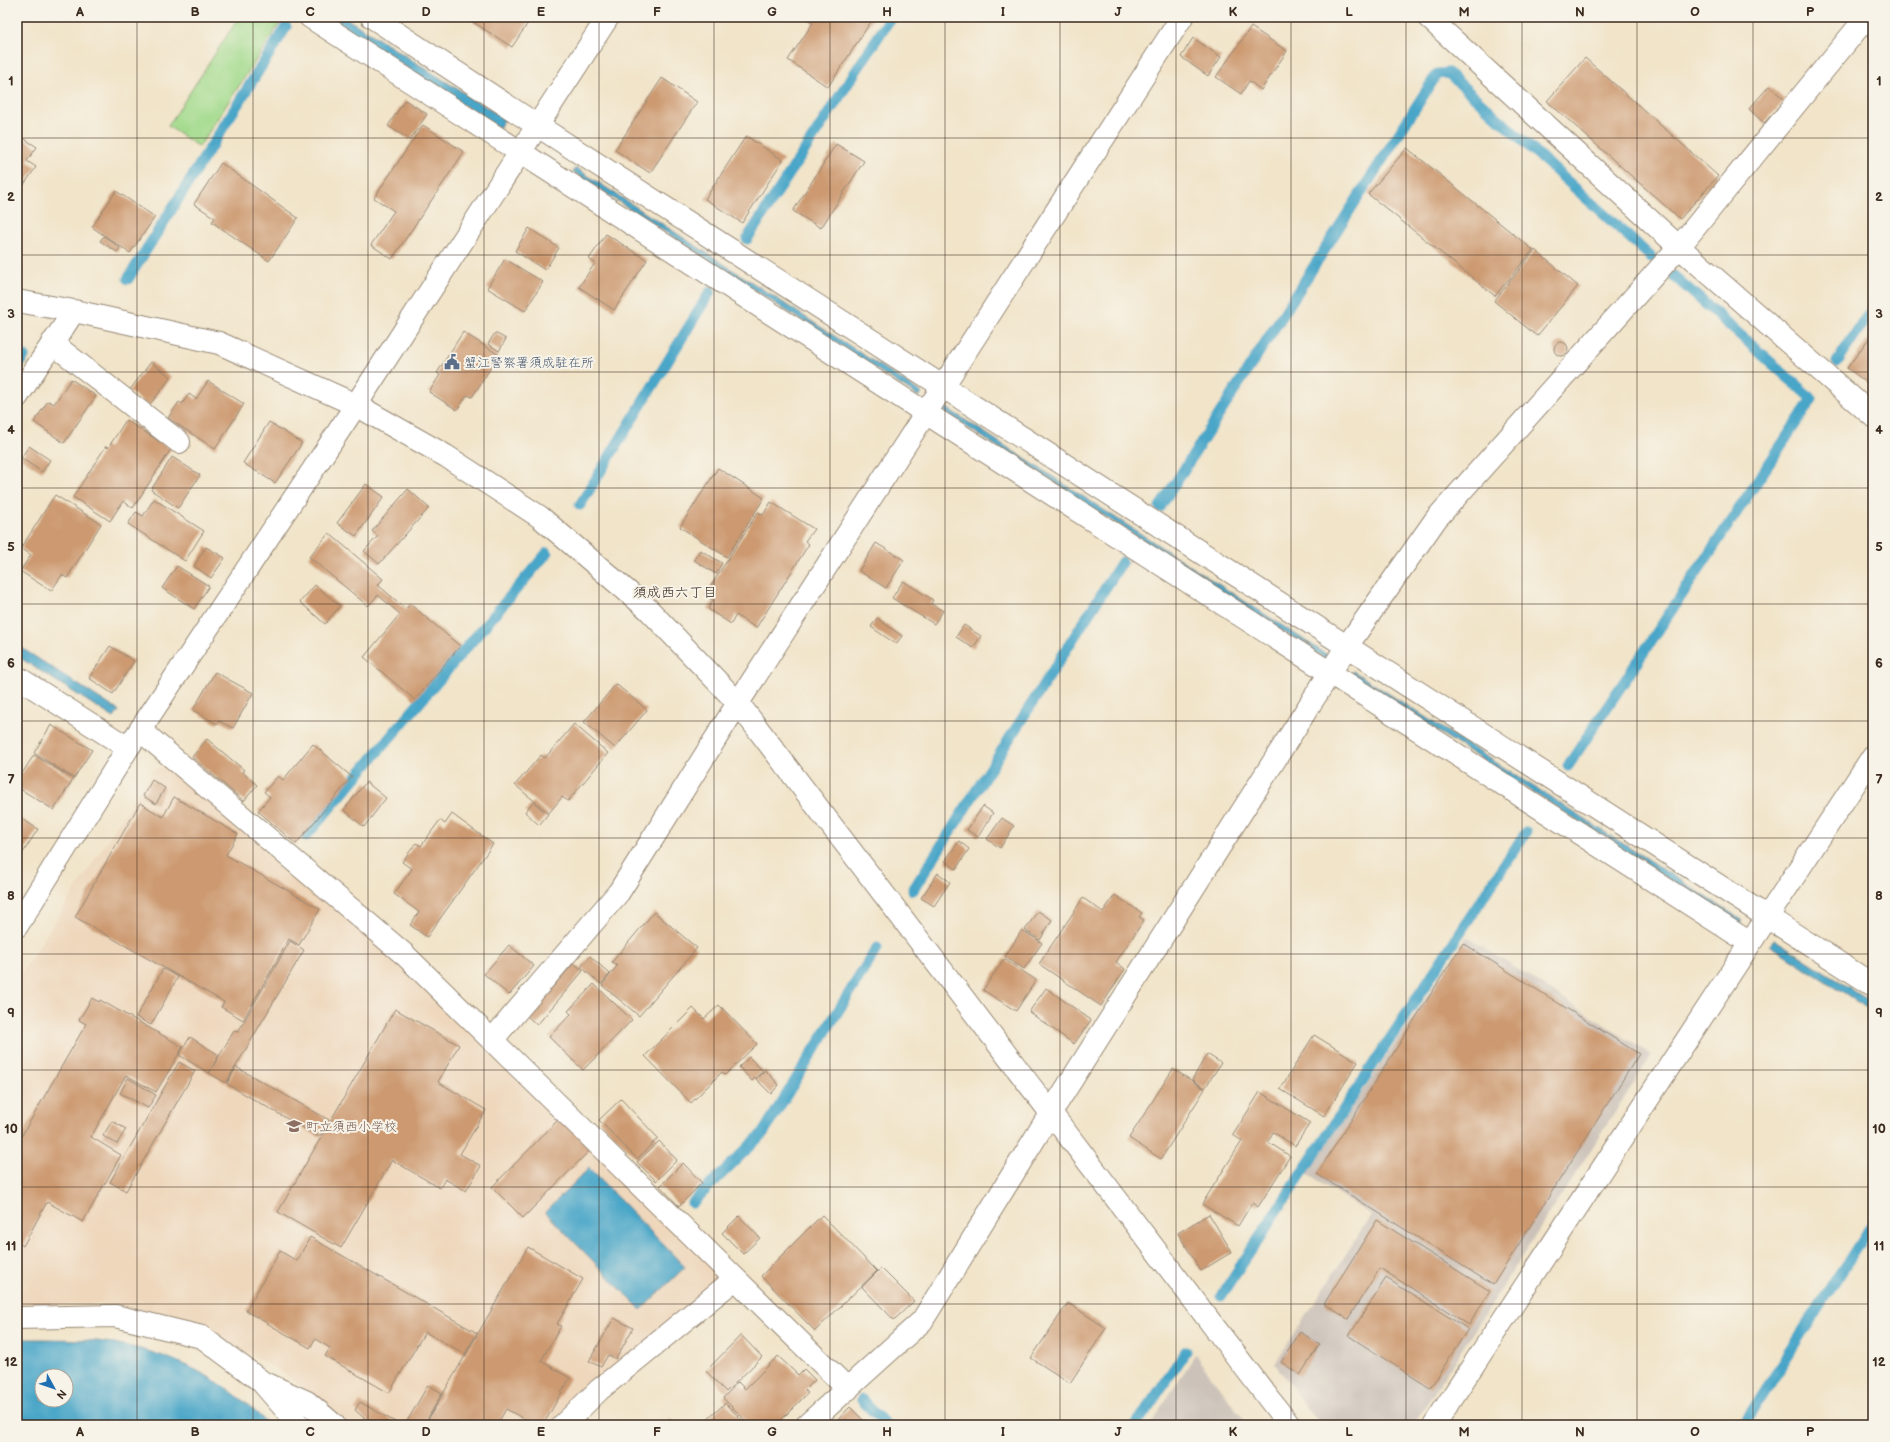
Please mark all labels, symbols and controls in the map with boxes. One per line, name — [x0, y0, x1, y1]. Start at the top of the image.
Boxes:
text: A — [75, 4, 84, 20]
text: B — [190, 4, 200, 20]
text: C — [305, 4, 315, 20]
text: D — [421, 4, 431, 20]
text: E — [537, 4, 546, 20]
text: F — [653, 4, 661, 20]
text: G — [767, 4, 777, 20]
text: H — [882, 4, 892, 20]
text: I — [1001, 4, 1005, 20]
text: J — [1114, 4, 1122, 20]
text: K — [1229, 4, 1238, 20]
text: L — [1345, 4, 1353, 20]
text: M — [1458, 4, 1470, 20]
text: N — [1575, 4, 1585, 20]
text: O — [1690, 4, 1700, 20]
text: P — [1806, 4, 1815, 20]
text: 1 — [8, 73, 14, 89]
text: 1 — [1876, 73, 1882, 89]
text: 2 — [7, 189, 15, 205]
text: 2 — [1875, 189, 1883, 205]
text: 3 — [7, 306, 15, 322]
text: 3 — [1875, 306, 1883, 322]
public building icon: 蟹江警察署須成駐在所 — [443, 353, 461, 371]
place label: 蟹江警察署須成駐在所 — [464, 355, 594, 371]
text: 4 — [7, 422, 15, 438]
text: 4 — [1875, 422, 1883, 438]
text: 5 — [7, 539, 15, 555]
text: 5 — [1875, 539, 1883, 555]
district label: 須成西六丁目 — [633, 584, 717, 601]
text: 6 — [7, 655, 15, 671]
text: 6 — [1875, 655, 1883, 671]
text: 7 — [7, 772, 15, 788]
text: 7 — [1875, 772, 1883, 788]
text: 8 — [7, 888, 15, 904]
text: 8 — [1875, 888, 1883, 904]
text: 9 — [7, 1005, 15, 1021]
text: 9 — [1875, 1005, 1883, 1021]
school or university icon: 町立須西小学校 — [285, 1117, 303, 1135]
place label: 町立須西小学校 — [306, 1119, 397, 1135]
text: 10 — [4, 1121, 18, 1137]
text: 10 — [1872, 1121, 1886, 1137]
text: 11 — [6, 1238, 16, 1254]
text: 11 — [1874, 1238, 1884, 1254]
text: 12 — [4, 1354, 18, 1370]
text: 12 — [1872, 1354, 1886, 1370]
north arrow — [34, 1368, 74, 1408]
text: N — [54, 1387, 69, 1401]
text: A — [75, 1424, 84, 1440]
text: B — [190, 1424, 200, 1440]
text: C — [305, 1424, 315, 1440]
text: D — [421, 1424, 431, 1440]
text: E — [537, 1424, 546, 1440]
text: F — [653, 1424, 661, 1440]
text: G — [767, 1424, 777, 1440]
text: H — [882, 1424, 892, 1440]
text: I — [1001, 1424, 1005, 1440]
text: J — [1114, 1424, 1122, 1440]
text: K — [1229, 1424, 1238, 1440]
text: L — [1345, 1424, 1353, 1440]
text: M — [1458, 1424, 1470, 1440]
text: N — [1575, 1424, 1585, 1440]
text: O — [1690, 1424, 1700, 1440]
text: P — [1806, 1424, 1815, 1440]

